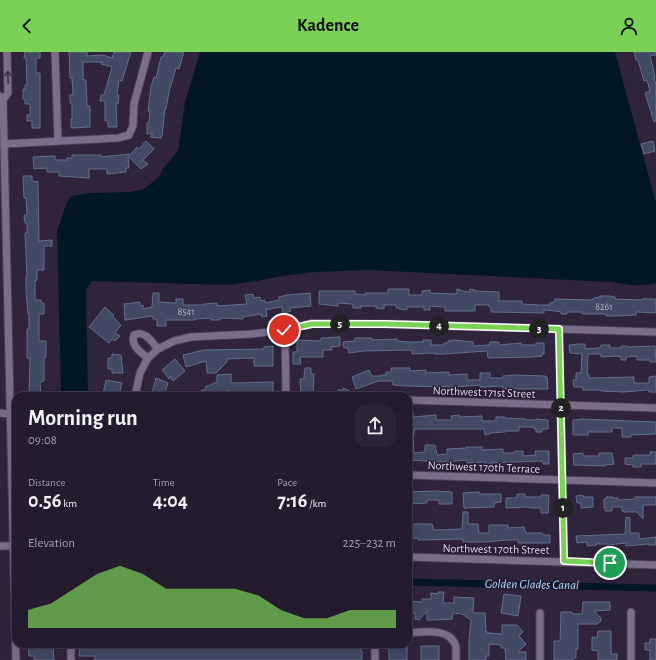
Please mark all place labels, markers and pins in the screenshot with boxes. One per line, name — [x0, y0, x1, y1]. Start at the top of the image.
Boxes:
pin — [267, 313, 301, 347]
pin: 5 — [330, 314, 350, 334]
pin: 4 — [429, 316, 449, 336]
pin: 3 — [529, 319, 549, 339]
pin: 2 — [551, 398, 571, 418]
pin: 1 — [553, 498, 573, 518]
pin — [593, 546, 627, 580]

